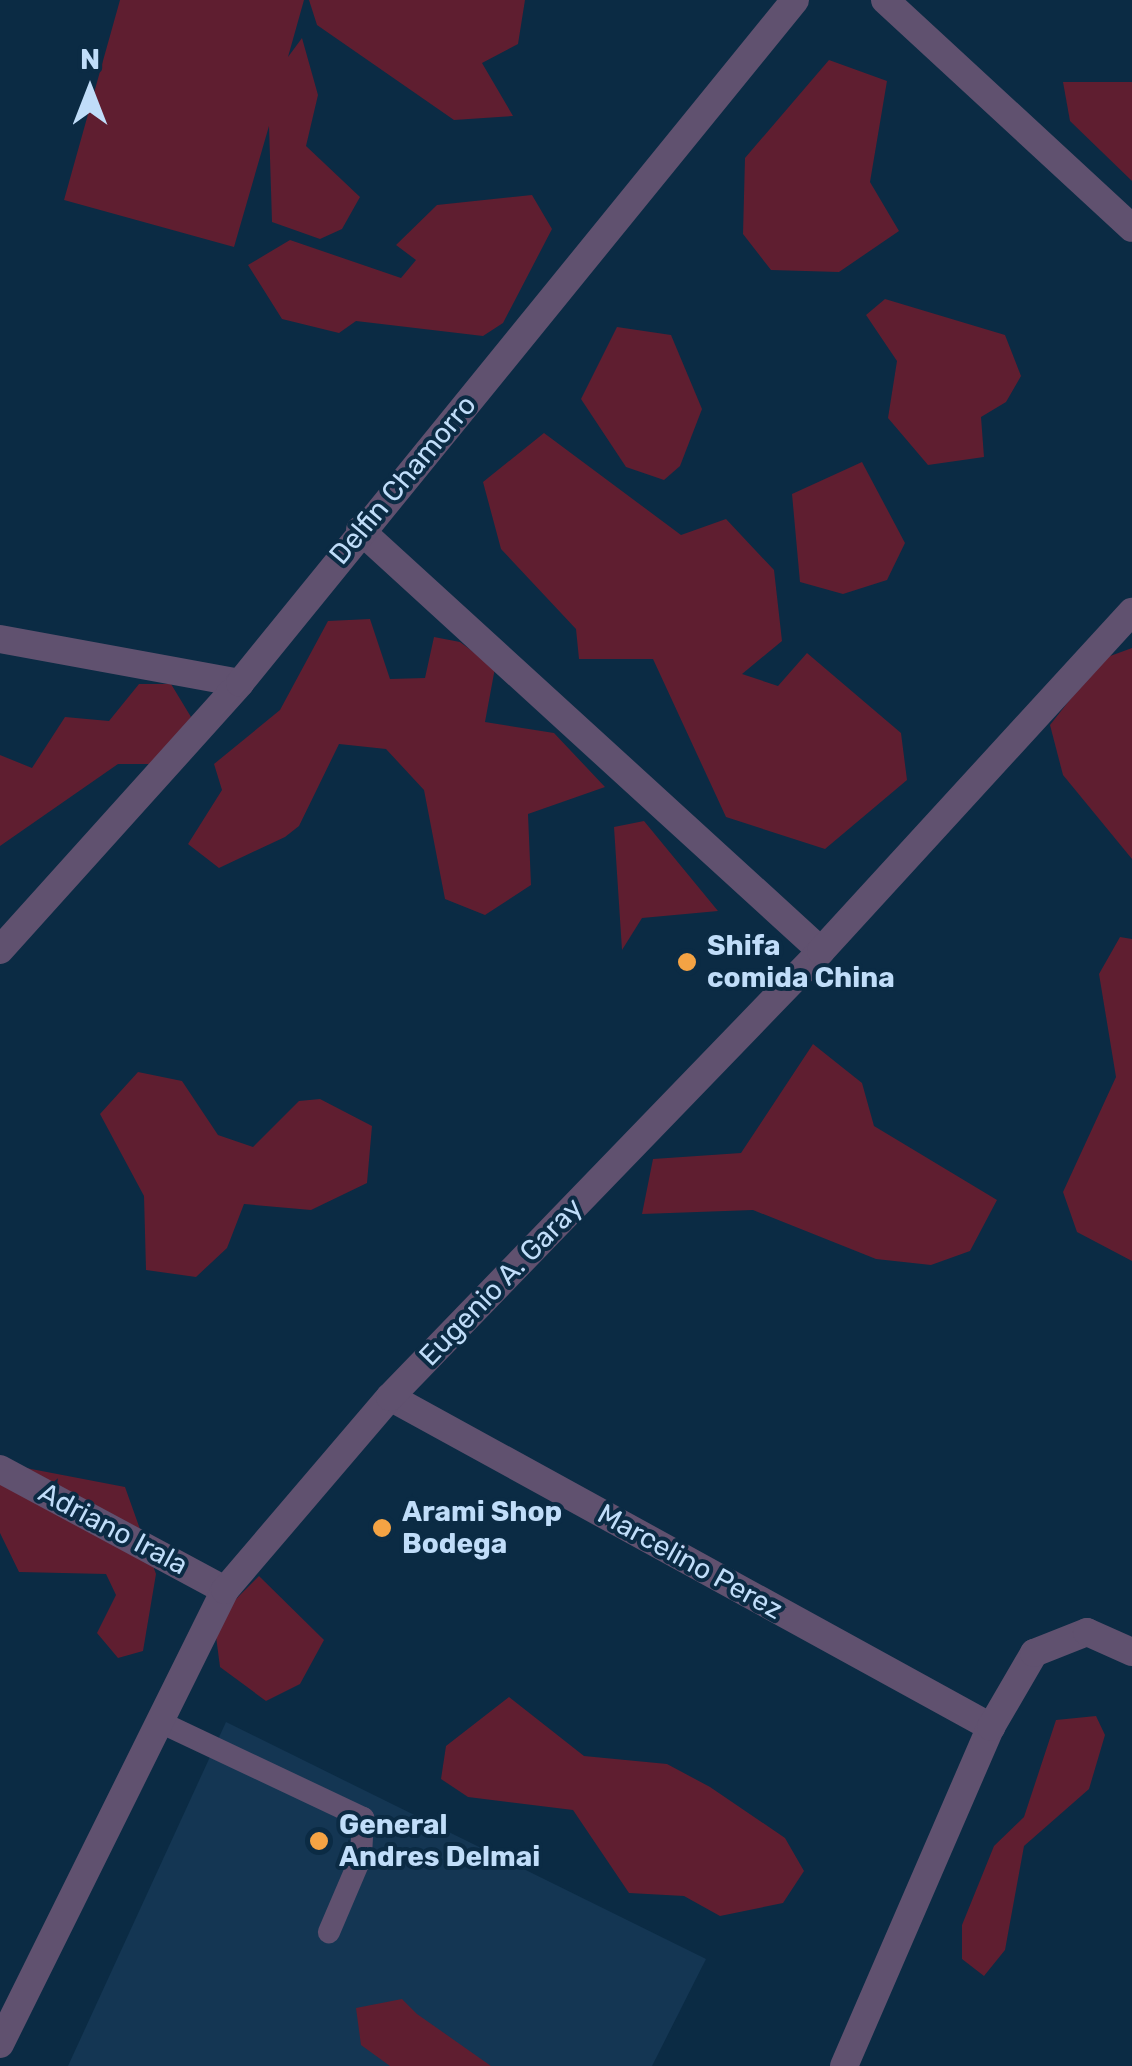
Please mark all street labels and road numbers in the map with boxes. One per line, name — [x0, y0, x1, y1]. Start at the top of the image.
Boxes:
street label: Delfin Chamorro — [323, 389, 483, 571]
street label: Eugenio A. Garay — [412, 1191, 590, 1373]
street label: Adriano Irala — [33, 1476, 193, 1582]
street label: Marcelino Perez — [592, 1497, 788, 1627]

